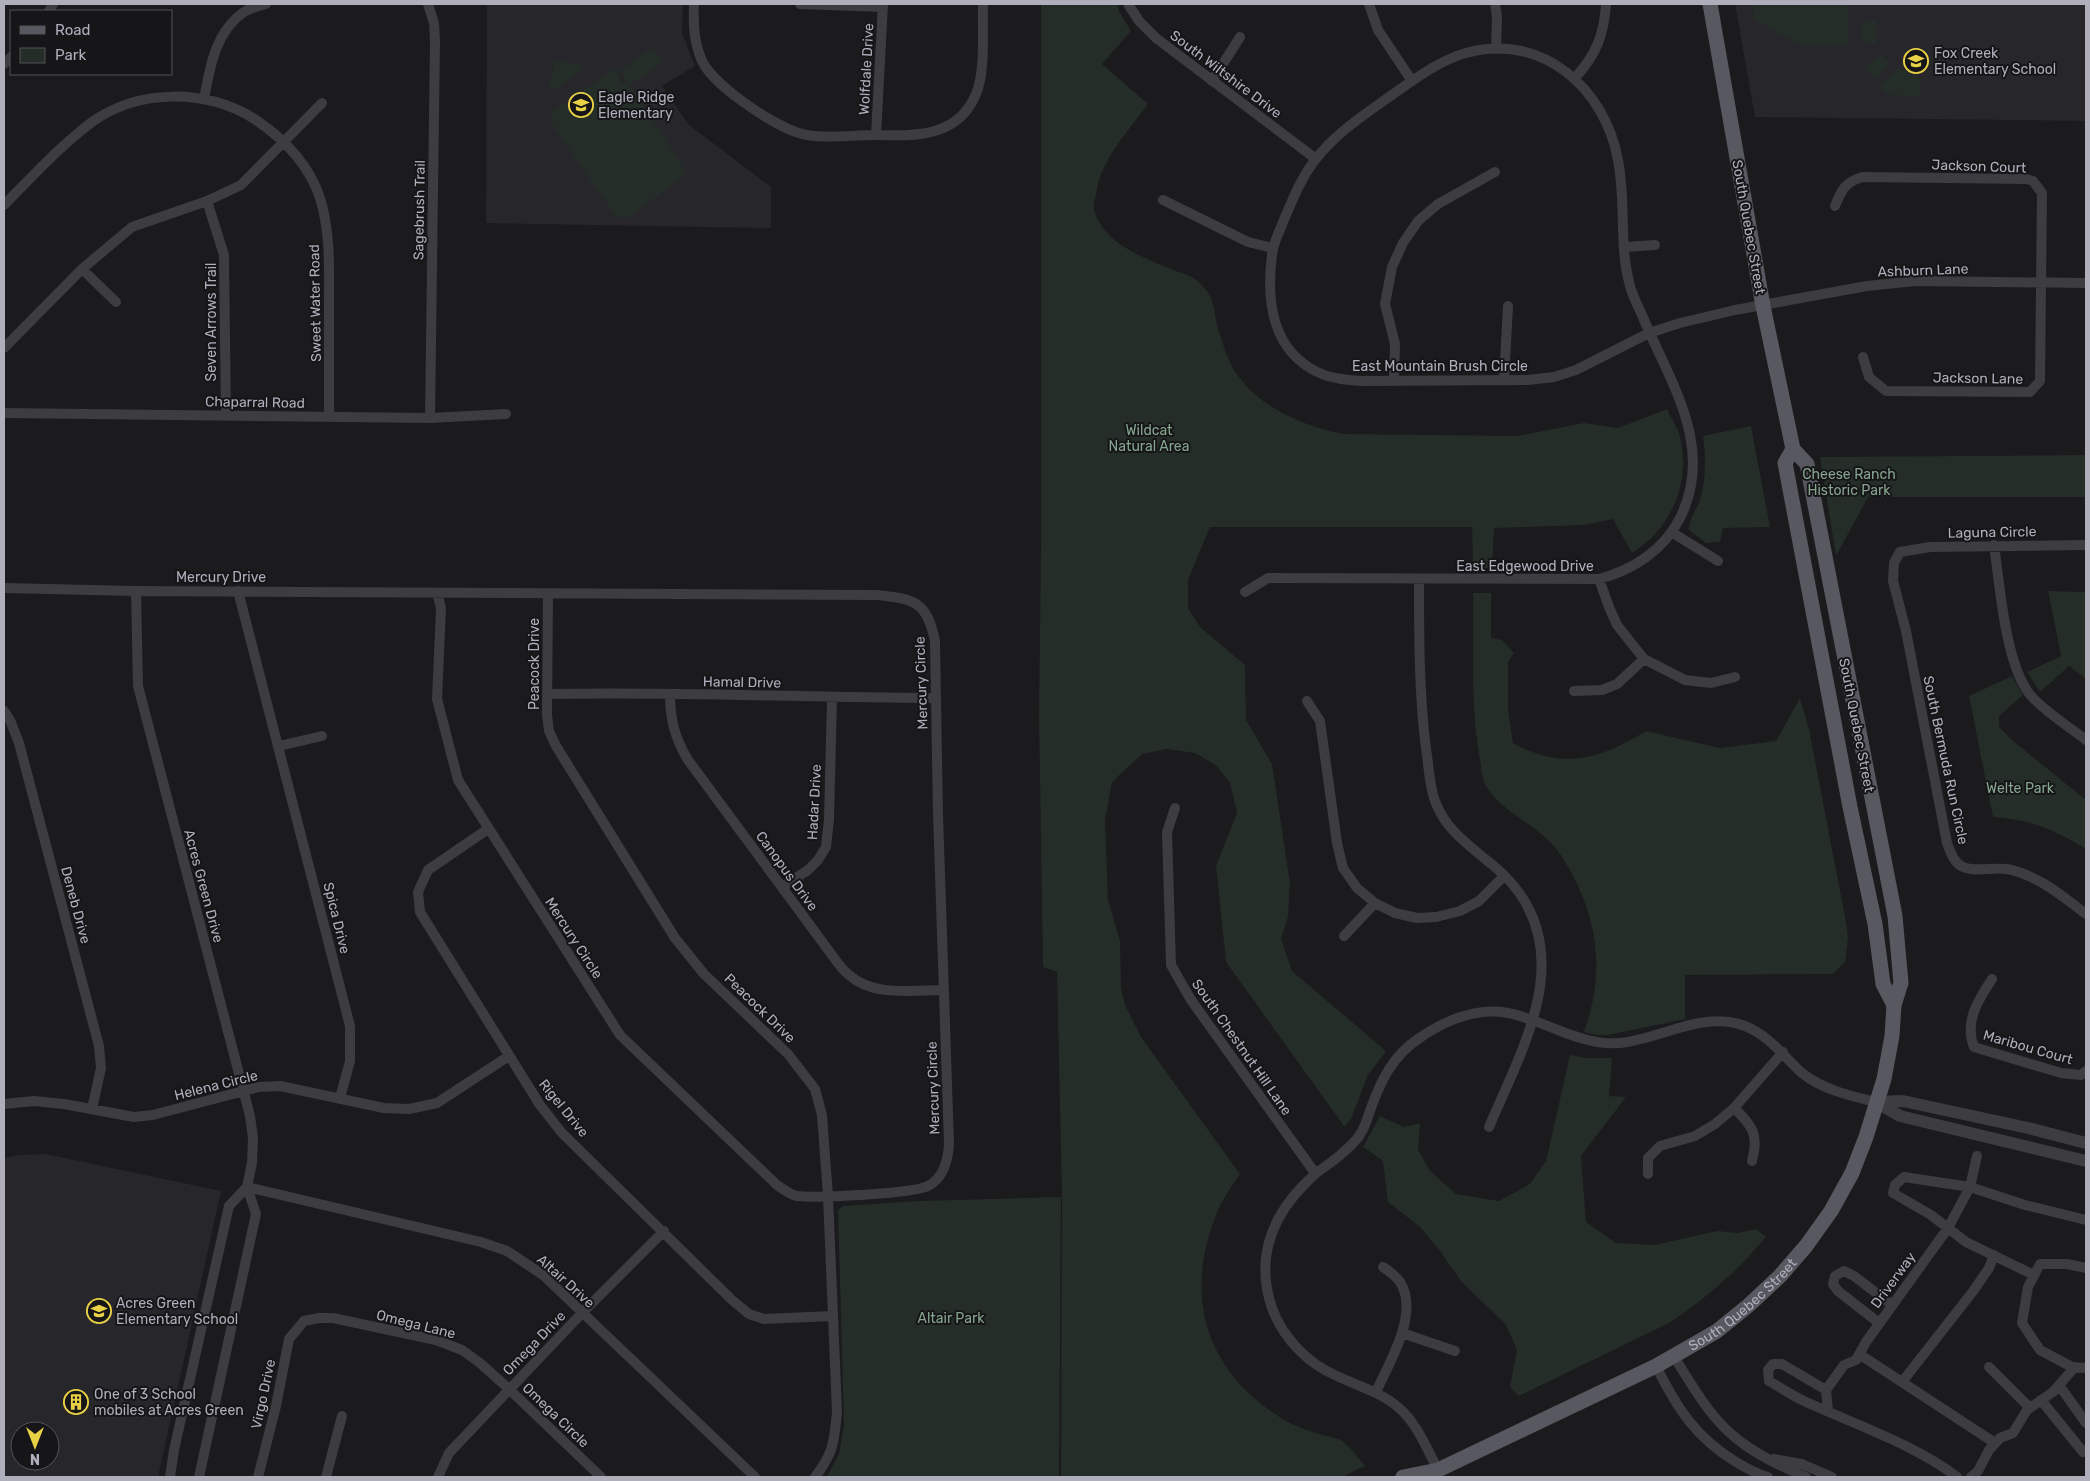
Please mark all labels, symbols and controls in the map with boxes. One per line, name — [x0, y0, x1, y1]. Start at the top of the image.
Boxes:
legend — [10, 10, 172, 75]
text: Road — [55, 21, 91, 39]
street label: Wolfdale Drive — [856, 22, 877, 115]
street label: South Wiltshire Drive — [1167, 27, 1285, 122]
place label: Fox Creek Elementary School — [1934, 45, 2056, 78]
text: Park — [55, 46, 86, 64]
school or university icon: Fox Creek Elementary School — [1903, 48, 1929, 74]
place label: Eagle Ridge Elementary — [598, 89, 674, 122]
school or university icon: Eagle Ridge Elementary — [568, 92, 594, 118]
street label: Jackson Court — [1931, 156, 2027, 177]
street label: South Quebec Street — [1728, 159, 1769, 296]
street label: Sagebrush Trail — [410, 160, 429, 260]
street label: Sweet Water Road — [306, 244, 325, 362]
street label: Ashburn Lane — [1877, 260, 1969, 281]
street label: Seven Arrows Trail — [203, 263, 220, 381]
street label: East Mountain Brush Circle — [1352, 358, 1528, 375]
street label: Jackson Lane — [1933, 369, 2023, 388]
street label: Chaparral Road — [205, 393, 305, 412]
park label: Wildcat Natural Area — [1109, 422, 1189, 455]
park label: Cheese Ranch Historic Park — [1802, 466, 1896, 499]
street label: Laguna Circle — [1947, 523, 2037, 542]
street label: East Edgewood Drive — [1456, 558, 1594, 575]
street label: Mercury Drive — [176, 569, 266, 586]
street label: Peacock Drive — [526, 618, 543, 710]
street label: Mercury Circle — [911, 636, 932, 730]
street label: South Quebec Street — [1835, 657, 1878, 794]
street label: Hamal Drive — [703, 673, 782, 692]
street label: South Bermuda Run Circle — [1919, 674, 1972, 846]
street label: Hadar Drive — [804, 764, 825, 840]
park label: Welte Park — [1986, 780, 2055, 797]
street label: Acres Green Drive — [180, 828, 227, 945]
street label: Canopus Drive — [752, 828, 821, 915]
street label: Deneb Drive — [57, 865, 94, 946]
street label: Spica Drive — [319, 881, 354, 956]
street label: Mercury Circle — [541, 895, 606, 982]
street label: Peacock Drive — [721, 970, 799, 1047]
street label: South Chestnut Hill Lane — [1188, 976, 1295, 1119]
street label: Maribou Court — [1981, 1027, 2075, 1069]
street label: Mercury Circle — [923, 1041, 944, 1135]
street label: Helena Circle — [173, 1067, 260, 1104]
street label: Rigel Drive — [535, 1076, 592, 1141]
street label: Driverway — [1867, 1249, 1920, 1312]
street label: Altair Drive — [533, 1251, 598, 1312]
street label: South Quebec Street — [1686, 1255, 1801, 1355]
place label: Acres Green Elementary School — [116, 1295, 238, 1328]
school or university icon: Acres Green Elementary School — [86, 1298, 112, 1324]
street label: Omega Lane — [374, 1306, 457, 1343]
street label: Omega Drive — [499, 1307, 569, 1379]
park label: Altair Park — [918, 1310, 985, 1327]
street label: Virgo Drive — [248, 1357, 279, 1431]
street label: Omega Circle — [519, 1379, 593, 1452]
place label: One of 3 School mobiles at Acres Green — [94, 1386, 244, 1419]
building icon: One of 3 School mobiles at Acres Green — [63, 1389, 89, 1415]
north arrow — [10, 1421, 60, 1471]
text: N — [30, 1450, 40, 1467]

